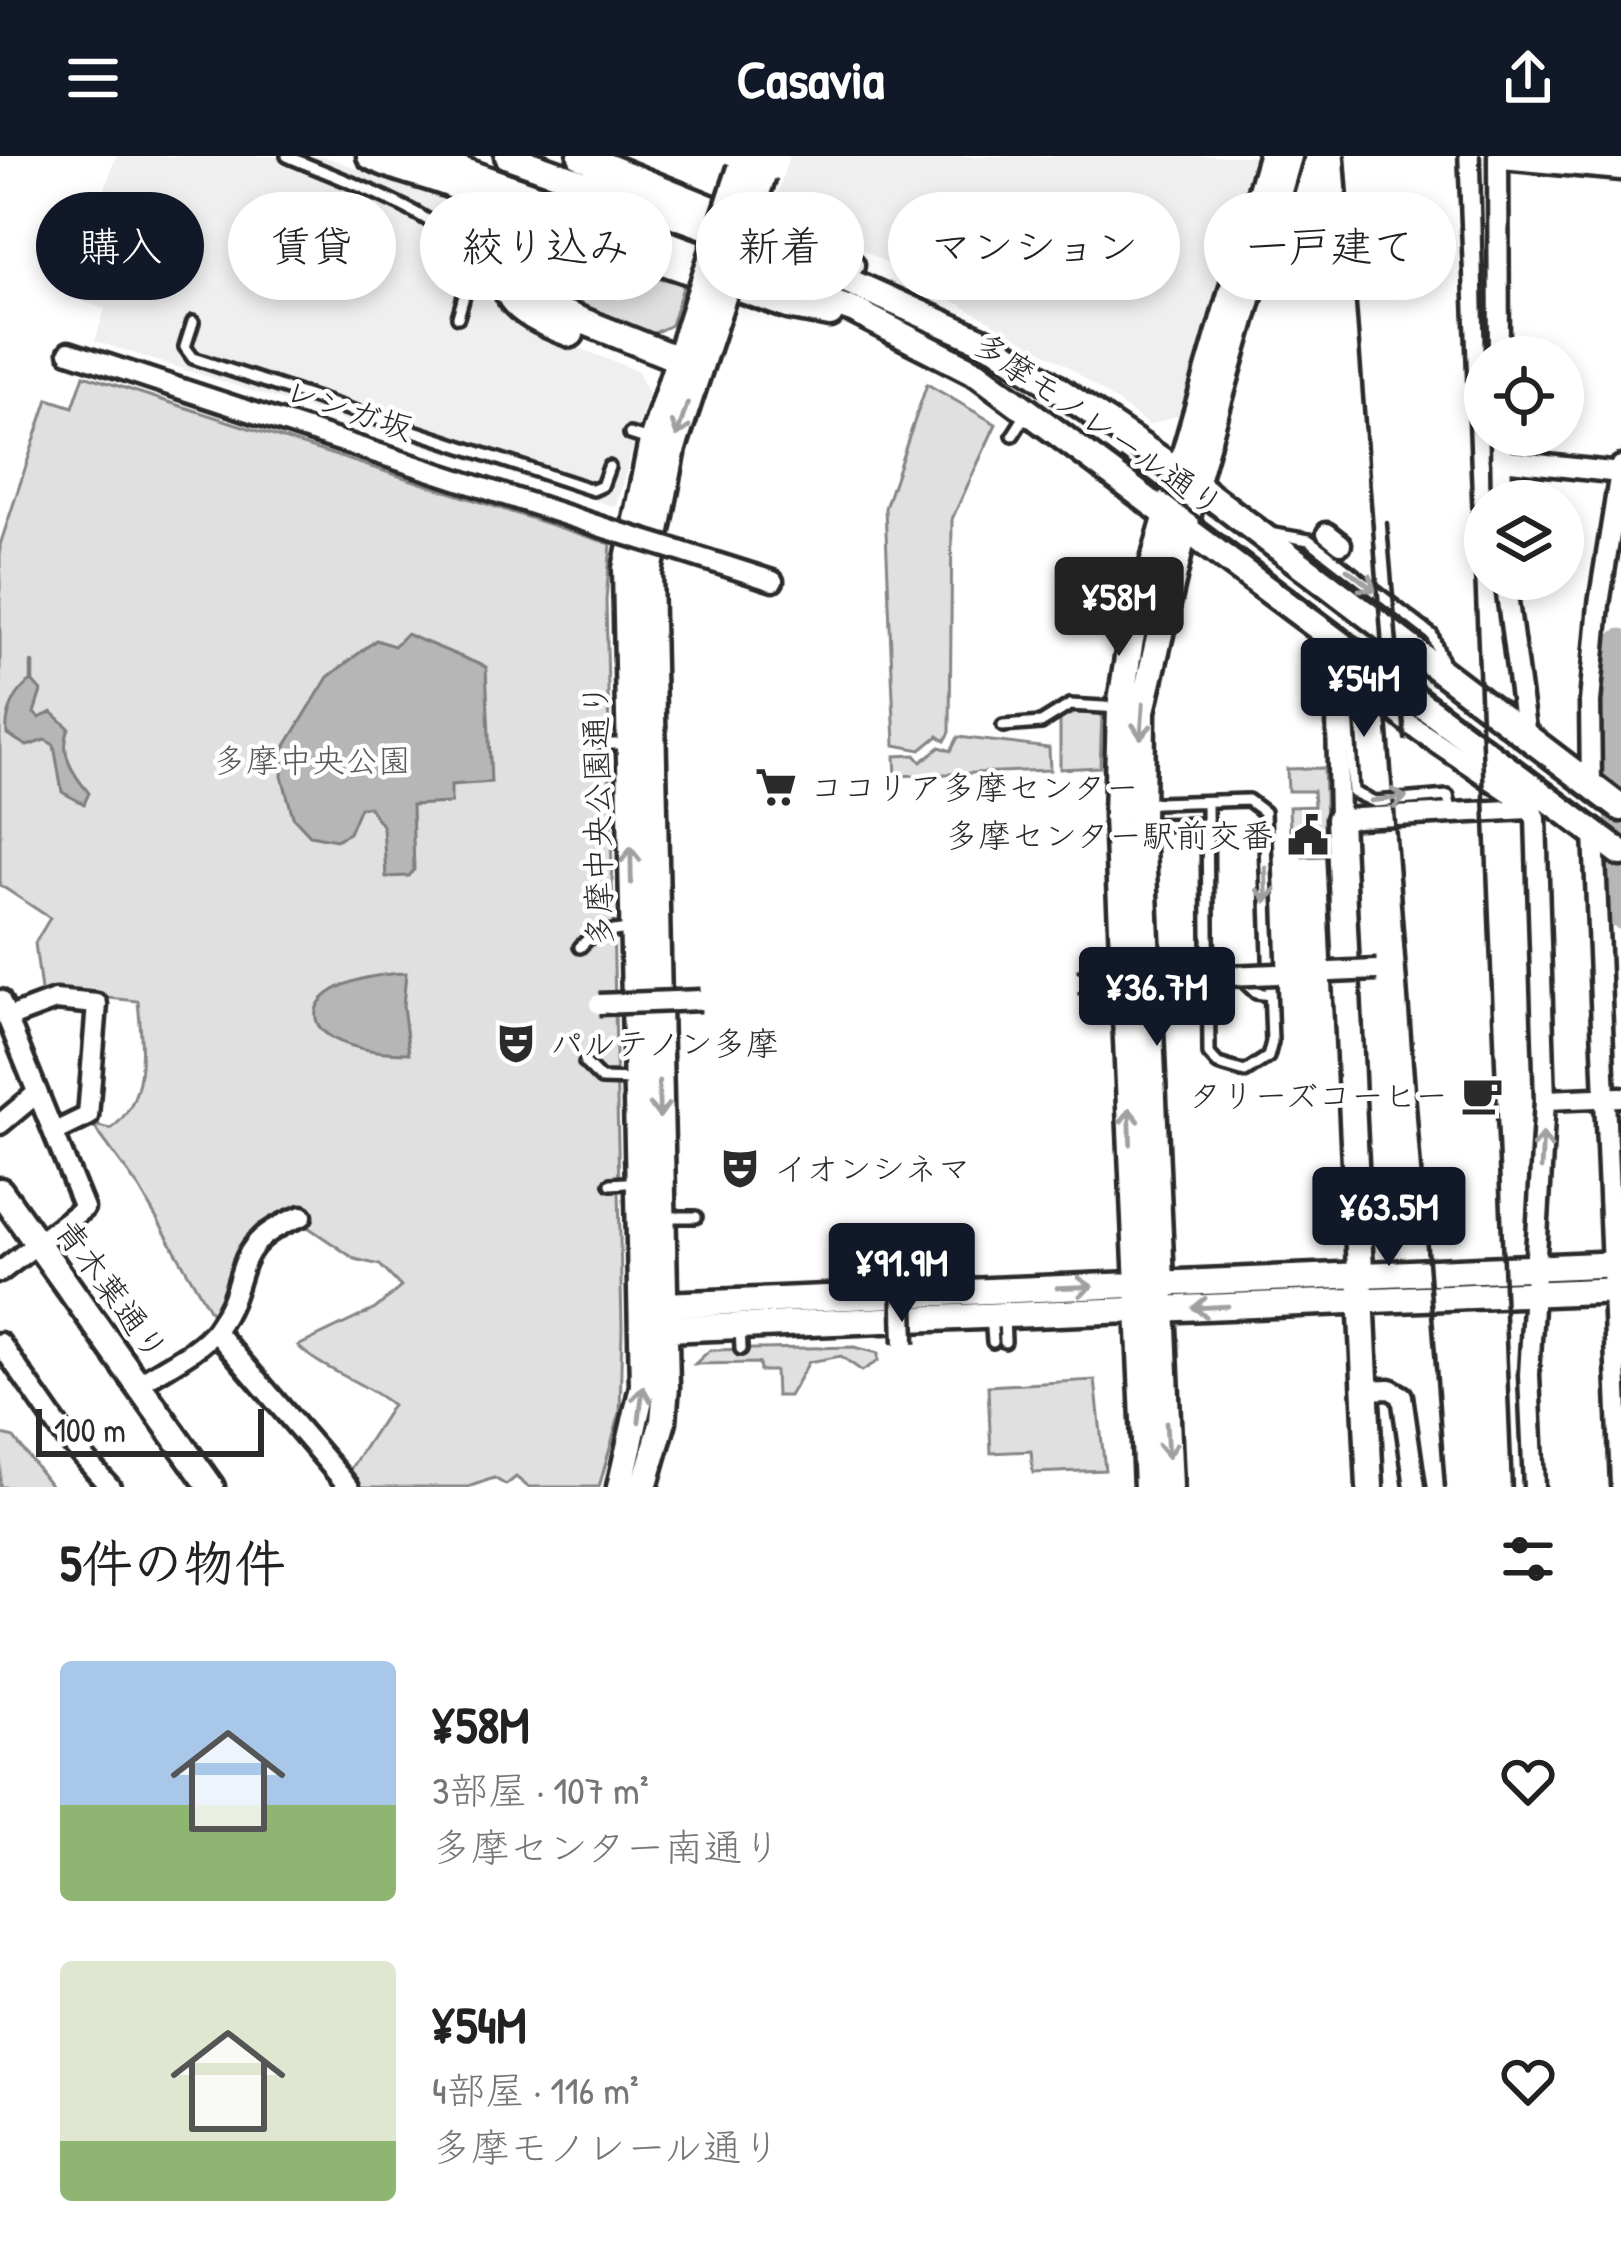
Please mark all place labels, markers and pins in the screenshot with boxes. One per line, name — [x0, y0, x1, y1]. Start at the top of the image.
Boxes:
pin: ¥58M — [1048, 557, 1190, 659]
pin: ¥54M — [1293, 638, 1435, 740]
supermarket icon: ココリア多摩センター — [753, 764, 799, 810]
place label: ココリア多摩センター — [810, 765, 1139, 809]
public building icon: 多摩センター駅前交番 — [1285, 812, 1331, 858]
place label: 多摩センター駅前交番 — [945, 813, 1274, 857]
pin: ¥36.7M — [1059, 947, 1255, 1049]
theatre icon: パルテノン多摩 — [493, 1020, 539, 1066]
place label: パルテノン多摩 — [550, 1021, 779, 1065]
cafe icon: タリーズコーヒー — [1459, 1072, 1505, 1118]
place label: タリーズコーヒー — [1189, 1073, 1448, 1117]
theatre icon: イオンシネマ — [717, 1145, 763, 1191]
place label: イオンシネマ — [774, 1146, 971, 1190]
pin: ¥63.5M — [1291, 1167, 1487, 1269]
pin: ¥91.9M — [804, 1223, 1000, 1325]

